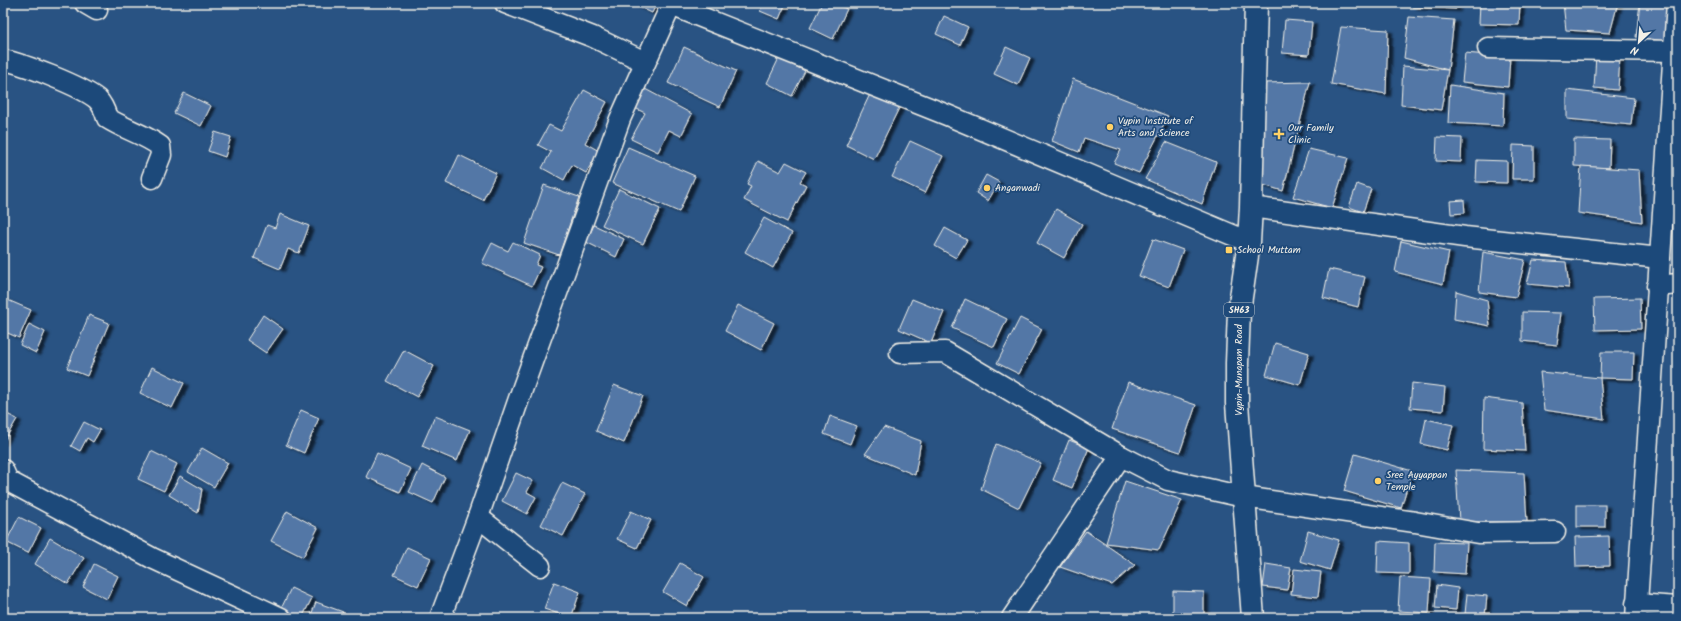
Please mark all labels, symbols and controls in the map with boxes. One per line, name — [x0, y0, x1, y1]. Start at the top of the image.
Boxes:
north arrow — [1619, 22, 1659, 62]
text: N — [1628, 40, 1642, 60]
place label: Vypin Institute of Arts and Science — [1118, 113, 1194, 141]
place label: Our Family Clinic — [1288, 120, 1334, 148]
marker: Vypin Institute of Arts and Science — [1105, 122, 1115, 132]
marker: Our Family Clinic — [1273, 128, 1285, 140]
place label: Anganwadi — [995, 180, 1041, 196]
marker: Anganwadi — [982, 183, 992, 193]
place label: School Muttam — [1237, 242, 1301, 258]
marker: School Muttam — [1224, 245, 1234, 255]
road number: SH63 — [1224, 303, 1254, 317]
street label: Vypin-Munapam Road — [1231, 323, 1247, 416]
place label: Sree Ayyappan Temple — [1386, 467, 1447, 495]
marker: Sree Ayyappan Temple — [1373, 476, 1383, 486]

